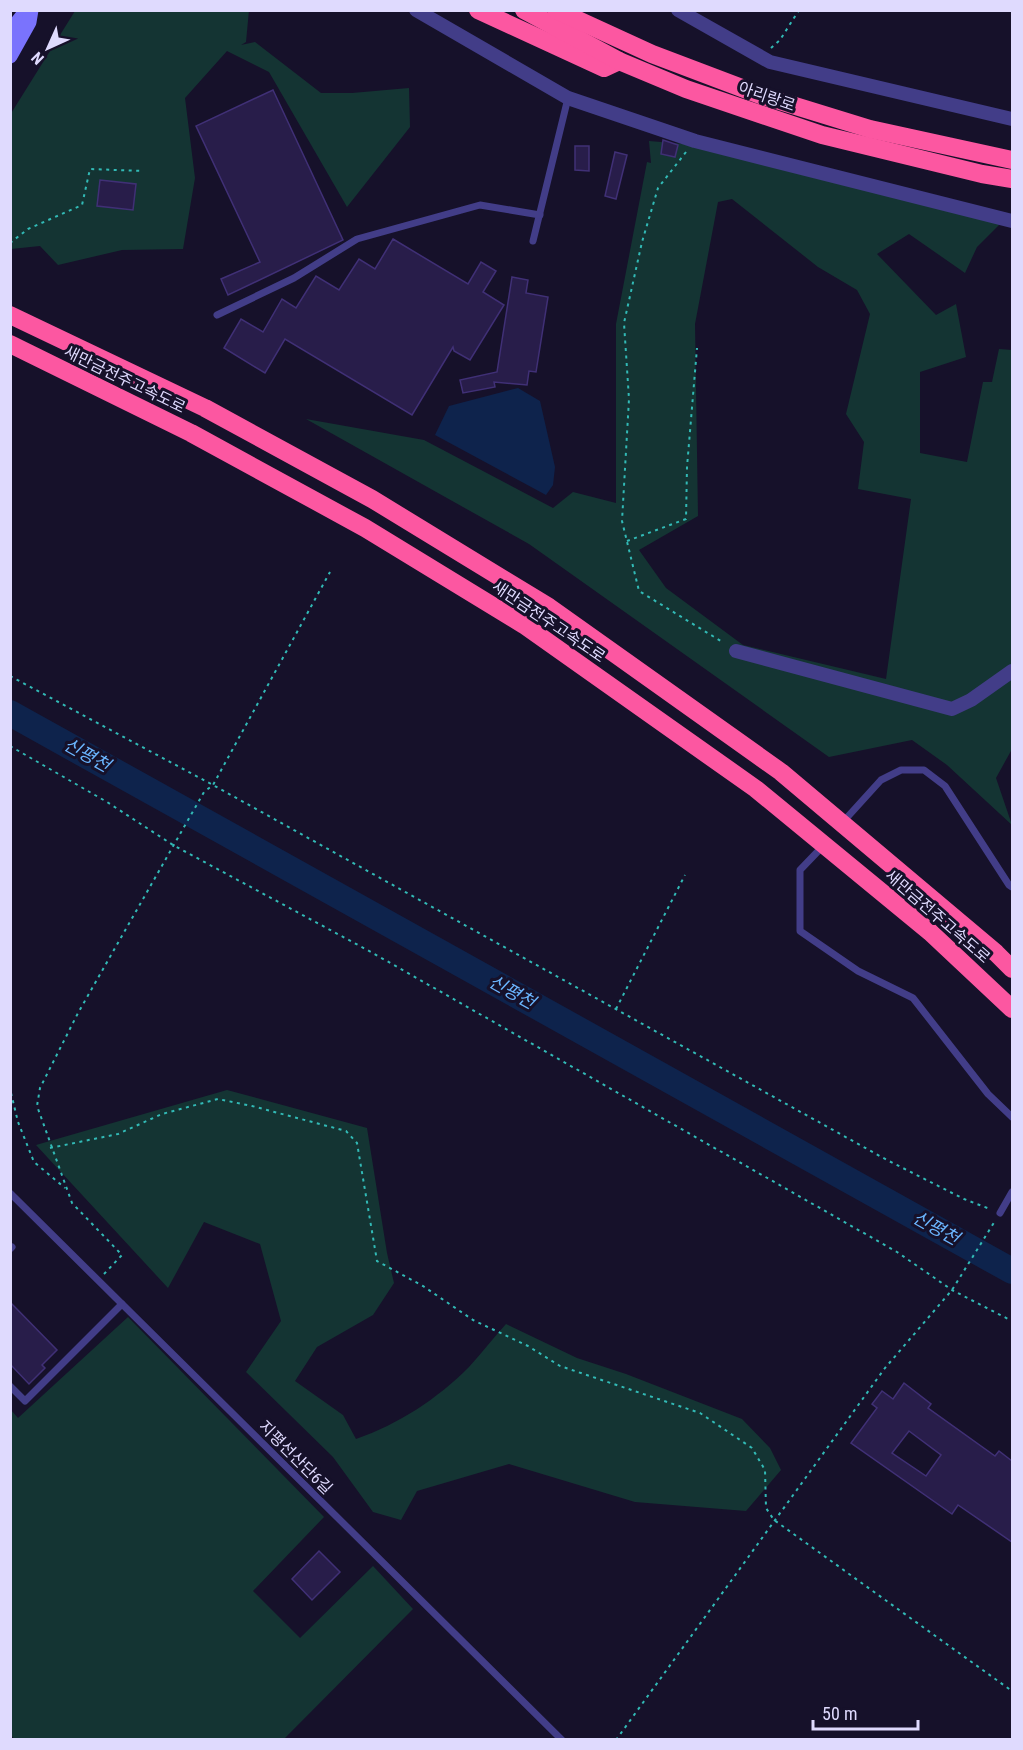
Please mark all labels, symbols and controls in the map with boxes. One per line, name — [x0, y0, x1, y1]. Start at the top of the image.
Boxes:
north arrow — [18, 18, 78, 78]
text: N — [28, 48, 48, 68]
street label: 아리랑로 — [736, 78, 798, 115]
street label: 새만금전주고속도로 — [61, 342, 189, 417]
street label: 새만금전주고속도로 — [488, 576, 609, 666]
water label: 신평천 — [60, 733, 116, 777]
street label: 새만금전주고속도로 — [881, 866, 994, 967]
water label: 신평천 — [485, 970, 541, 1014]
water label: 신평천 — [909, 1206, 965, 1250]
street label: 지평선산단6길 — [255, 1417, 336, 1498]
scale bar — [813, 1693, 918, 1731]
text: 50 m — [822, 1703, 857, 1724]

